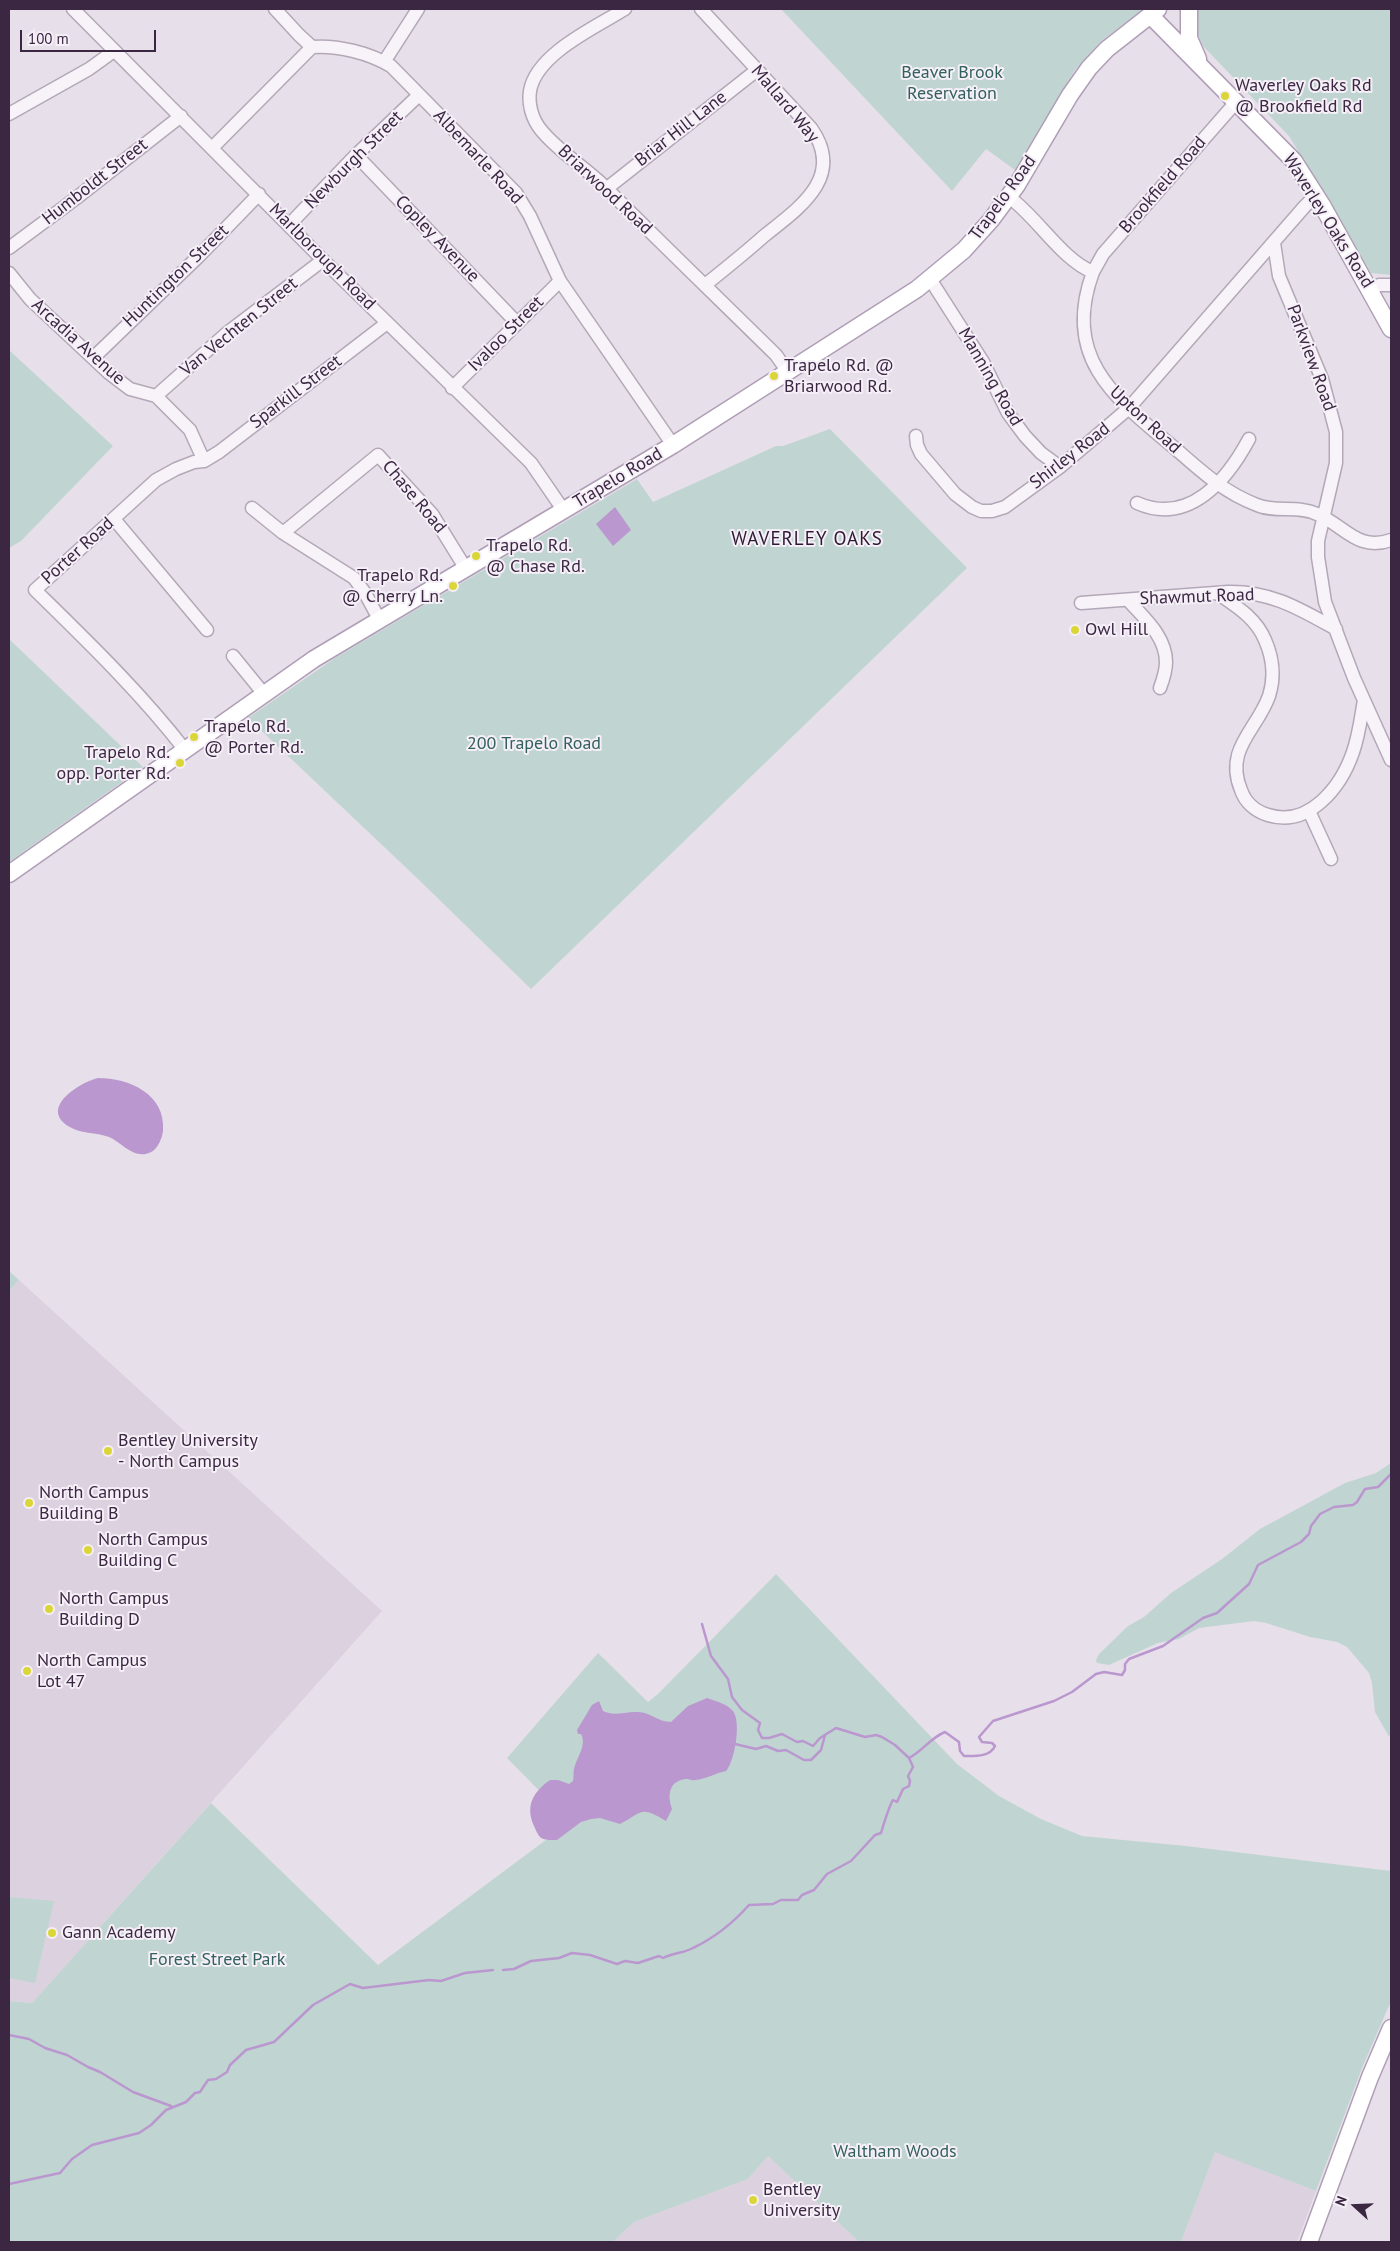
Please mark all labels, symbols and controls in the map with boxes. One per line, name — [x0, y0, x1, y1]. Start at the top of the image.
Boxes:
scale bar — [22, 20, 159, 52]
text: 100 m — [28, 29, 69, 48]
street label: Mallard Way — [746, 61, 824, 147]
park label: Beaver Brook Reservation — [901, 62, 1003, 104]
place label: Waverley Oaks Rd @ Brookfield Rd — [1235, 75, 1372, 118]
street label: Briar Hill Lane — [631, 87, 731, 171]
marker: Waverley Oaks Rd @ Brookfield Rd — [1219, 90, 1231, 102]
street label: Albemarle Road — [429, 105, 527, 209]
street label: Newburgh Street — [300, 106, 408, 214]
street label: Brookfield Road — [1115, 132, 1211, 238]
street label: Humboldt Street — [38, 134, 152, 230]
street label: Briarwood Road — [553, 141, 657, 239]
street label: Waverley Oaks Road — [1278, 150, 1378, 292]
street label: Trapelo Road — [965, 151, 1041, 245]
street label: Copley Avenue — [390, 191, 484, 287]
street label: Marlborough Road — [264, 199, 380, 315]
street label: Huntington Street — [119, 220, 233, 332]
street label: Van Vechten Street — [176, 273, 302, 381]
street label: Ivaloo Street — [464, 292, 548, 376]
street label: Arcadia Avenue — [27, 294, 129, 390]
street label: Parkview Road — [1282, 302, 1340, 414]
street label: Manning Road — [953, 324, 1027, 430]
street label: Sparkill Street — [246, 351, 346, 433]
place label: Trapelo Rd. @ Briarwood Rd. — [784, 355, 894, 398]
marker: Trapelo Rd. @ Briarwood Rd. — [768, 370, 780, 382]
street label: Upton Road — [1105, 381, 1185, 459]
street label: Shirley Road — [1026, 418, 1114, 494]
street label: Trapelo Road — [570, 443, 666, 513]
street label: Chase Road — [377, 456, 451, 538]
street label: Porter Road — [37, 513, 119, 589]
district label: WAVERLEY OAKS — [730, 529, 884, 551]
place label: Trapelo Rd. @ Chase Rd. — [486, 535, 585, 578]
marker: Trapelo Rd. @ Chase Rd. — [470, 550, 482, 562]
place label: Trapelo Rd. @ Cherry Ln. — [342, 565, 443, 608]
marker: Trapelo Rd. @ Cherry Ln. — [447, 580, 459, 592]
street label: Shawmut Road — [1139, 584, 1255, 610]
place label: Owl Hill — [1085, 619, 1148, 641]
marker: Owl Hill — [1069, 624, 1081, 636]
place label: Trapelo Rd. @ Porter Rd. — [204, 716, 304, 759]
marker: Trapelo Rd. @ Porter Rd. — [188, 731, 200, 743]
park label: 200 Trapelo Road — [467, 733, 601, 755]
place label: Trapelo Rd. opp. Porter Rd. — [56, 742, 170, 784]
marker: Trapelo Rd. opp. Porter Rd. — [174, 757, 186, 769]
place label: Bentley University - North Campus — [118, 1430, 258, 1472]
marker: Bentley University - North Campus — [102, 1445, 114, 1457]
place label: North Campus Building B — [39, 1482, 149, 1525]
marker: North Campus Building B — [23, 1497, 35, 1509]
place label: North Campus Building C — [98, 1529, 208, 1572]
marker: North Campus Building C — [82, 1544, 94, 1556]
place label: North Campus Building D — [59, 1588, 169, 1630]
marker: North Campus Building D — [43, 1603, 55, 1615]
place label: North Campus Lot 47 — [37, 1650, 147, 1692]
marker: North Campus Lot 47 — [21, 1665, 33, 1677]
place label: Gann Academy — [62, 1922, 176, 1944]
marker: Gann Academy — [46, 1927, 58, 1939]
park label: Forest Street Park — [149, 1949, 285, 1971]
park label: Waltham Woods — [833, 2141, 957, 2163]
place label: Bentley University — [763, 2179, 840, 2222]
north arrow — [1330, 2181, 1380, 2231]
text: N — [1331, 2193, 1351, 2208]
marker: Bentley University — [747, 2194, 759, 2206]

